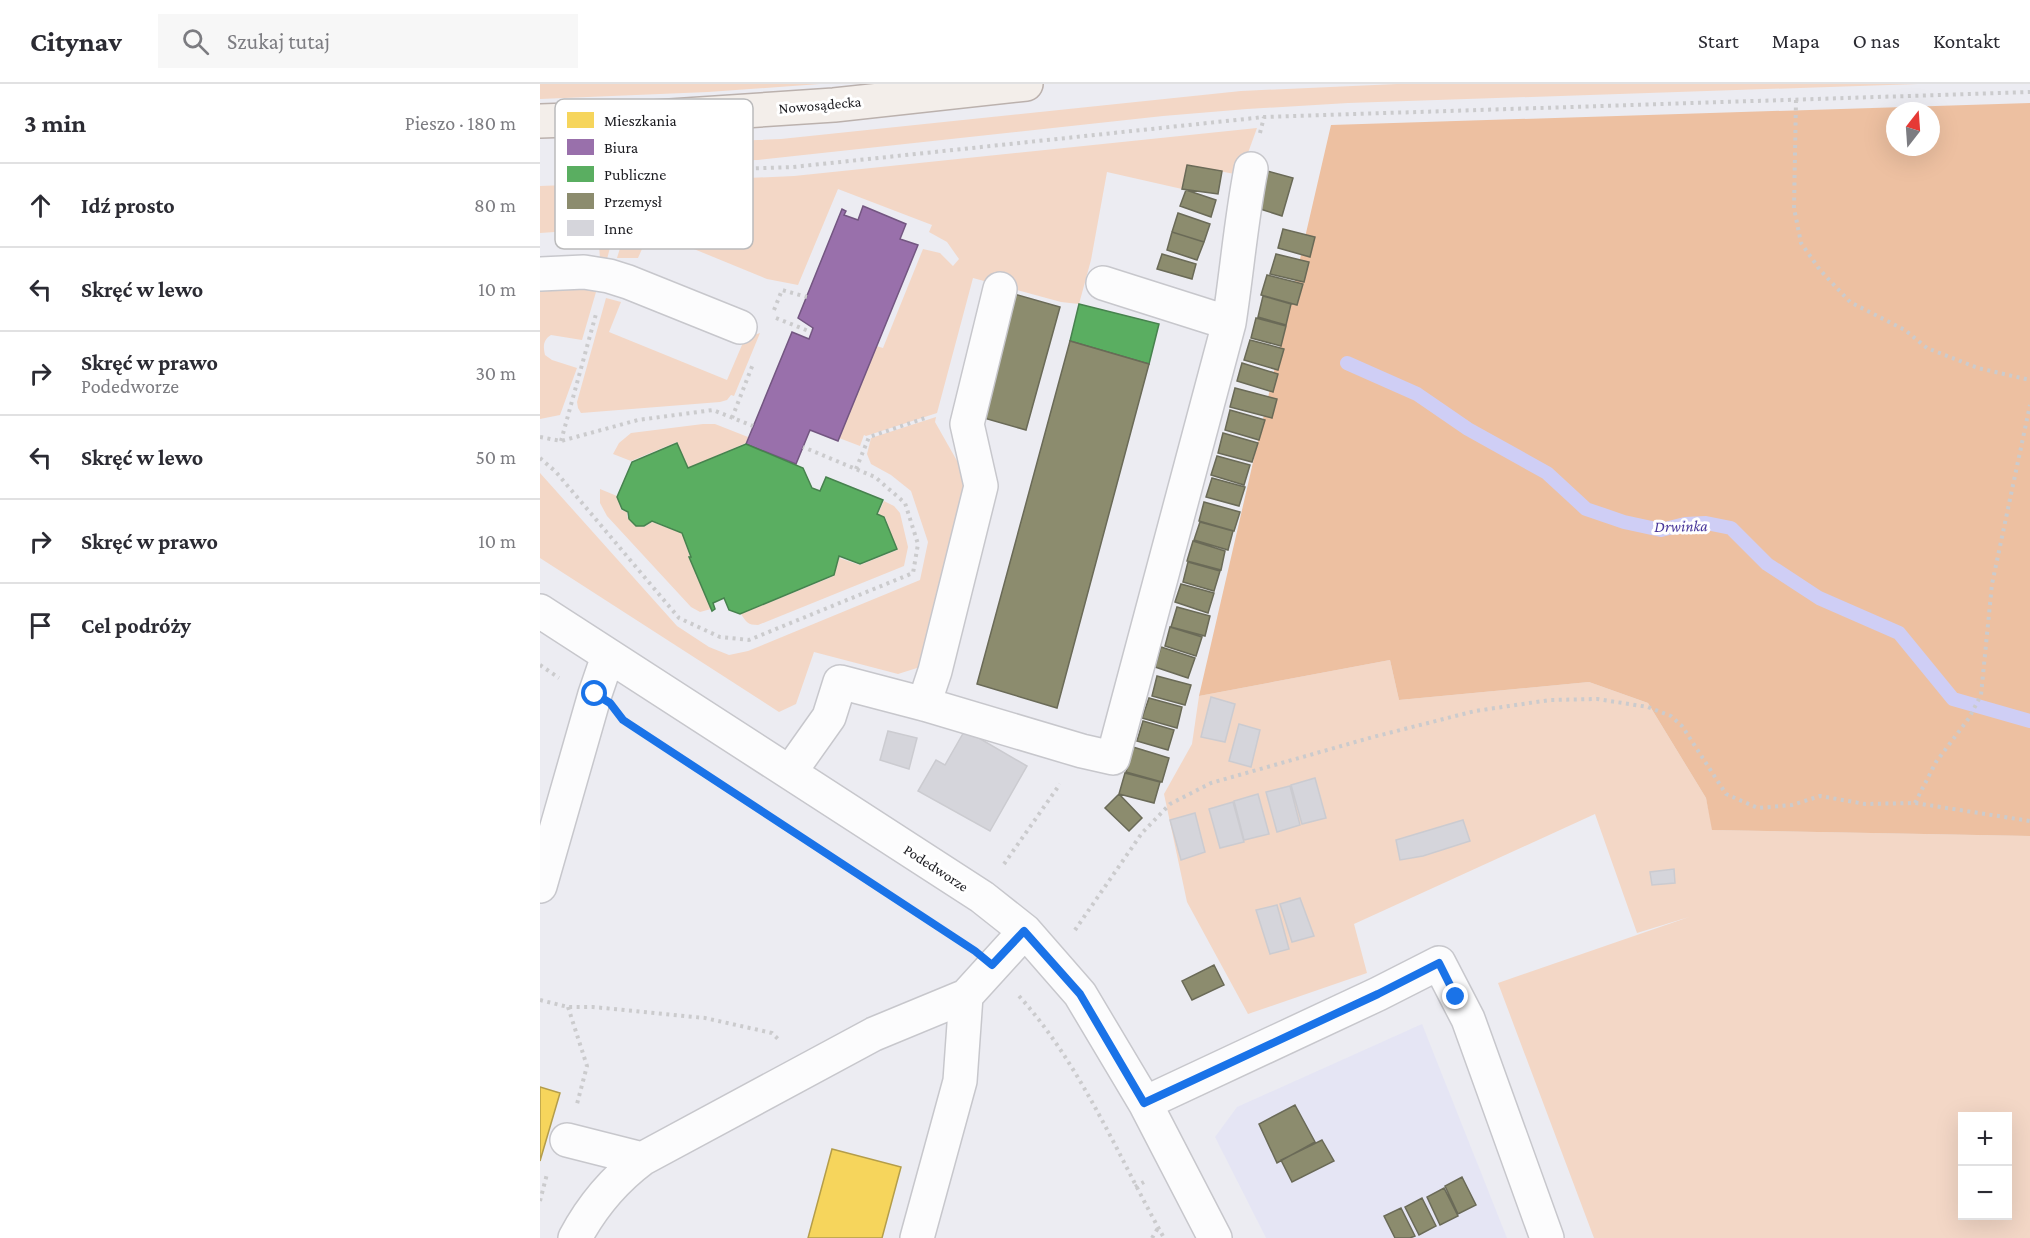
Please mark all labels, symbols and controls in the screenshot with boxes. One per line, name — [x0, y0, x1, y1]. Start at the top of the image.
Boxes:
search box — [158, 14, 578, 68]
icon: search — [179, 25, 212, 58]
text: Citynav — [30, 26, 122, 57]
text: Szukaj tutaj — [227, 29, 330, 54]
text: Start — [1698, 29, 1739, 53]
text: Mapa — [1772, 29, 1820, 53]
text: O nas — [1853, 29, 1900, 53]
text: Kontakt — [1933, 29, 2000, 53]
street label: Nowosądecka — [778, 93, 862, 118]
legend — [555, 99, 753, 249]
north arrow — [1886, 102, 1940, 156]
text: 3 min — [24, 109, 86, 138]
text: Pieszo · 180 m — [405, 112, 516, 134]
text: Mieszkania — [604, 112, 677, 129]
text: Biura — [604, 139, 639, 156]
text: Publiczne — [604, 166, 666, 183]
icon: ahead — [24, 189, 57, 222]
text: Idź prosto — [81, 193, 175, 218]
text: Przemysł — [604, 193, 663, 211]
text: 80 m — [474, 194, 516, 216]
text: Inne — [604, 220, 633, 237]
icon: left — [24, 273, 57, 306]
text: Skręć w lewo — [81, 277, 203, 302]
text: 10 m — [478, 278, 516, 300]
text: Skręć w prawo — [81, 350, 218, 375]
icon: right — [24, 357, 57, 390]
text: 30 m — [475, 362, 516, 384]
text: Podedworze — [81, 375, 179, 397]
icon: left — [24, 441, 57, 474]
text: Skręć w lewo — [81, 445, 203, 470]
text: 50 m — [475, 446, 516, 468]
water label: Drwinka — [1654, 517, 1708, 535]
icon: right — [24, 525, 57, 558]
text: Skręć w prawo — [81, 529, 218, 554]
text: 10 m — [478, 530, 516, 552]
icon: arrive — [24, 609, 57, 642]
text: Cel podróży — [81, 613, 191, 638]
route start — [581, 680, 607, 706]
street label: Podedworze — [901, 841, 972, 895]
route end — [1442, 983, 1468, 1009]
map controls — [1958, 1112, 2012, 1220]
button: + — [1958, 1112, 2012, 1166]
button: − — [1958, 1166, 2012, 1220]

